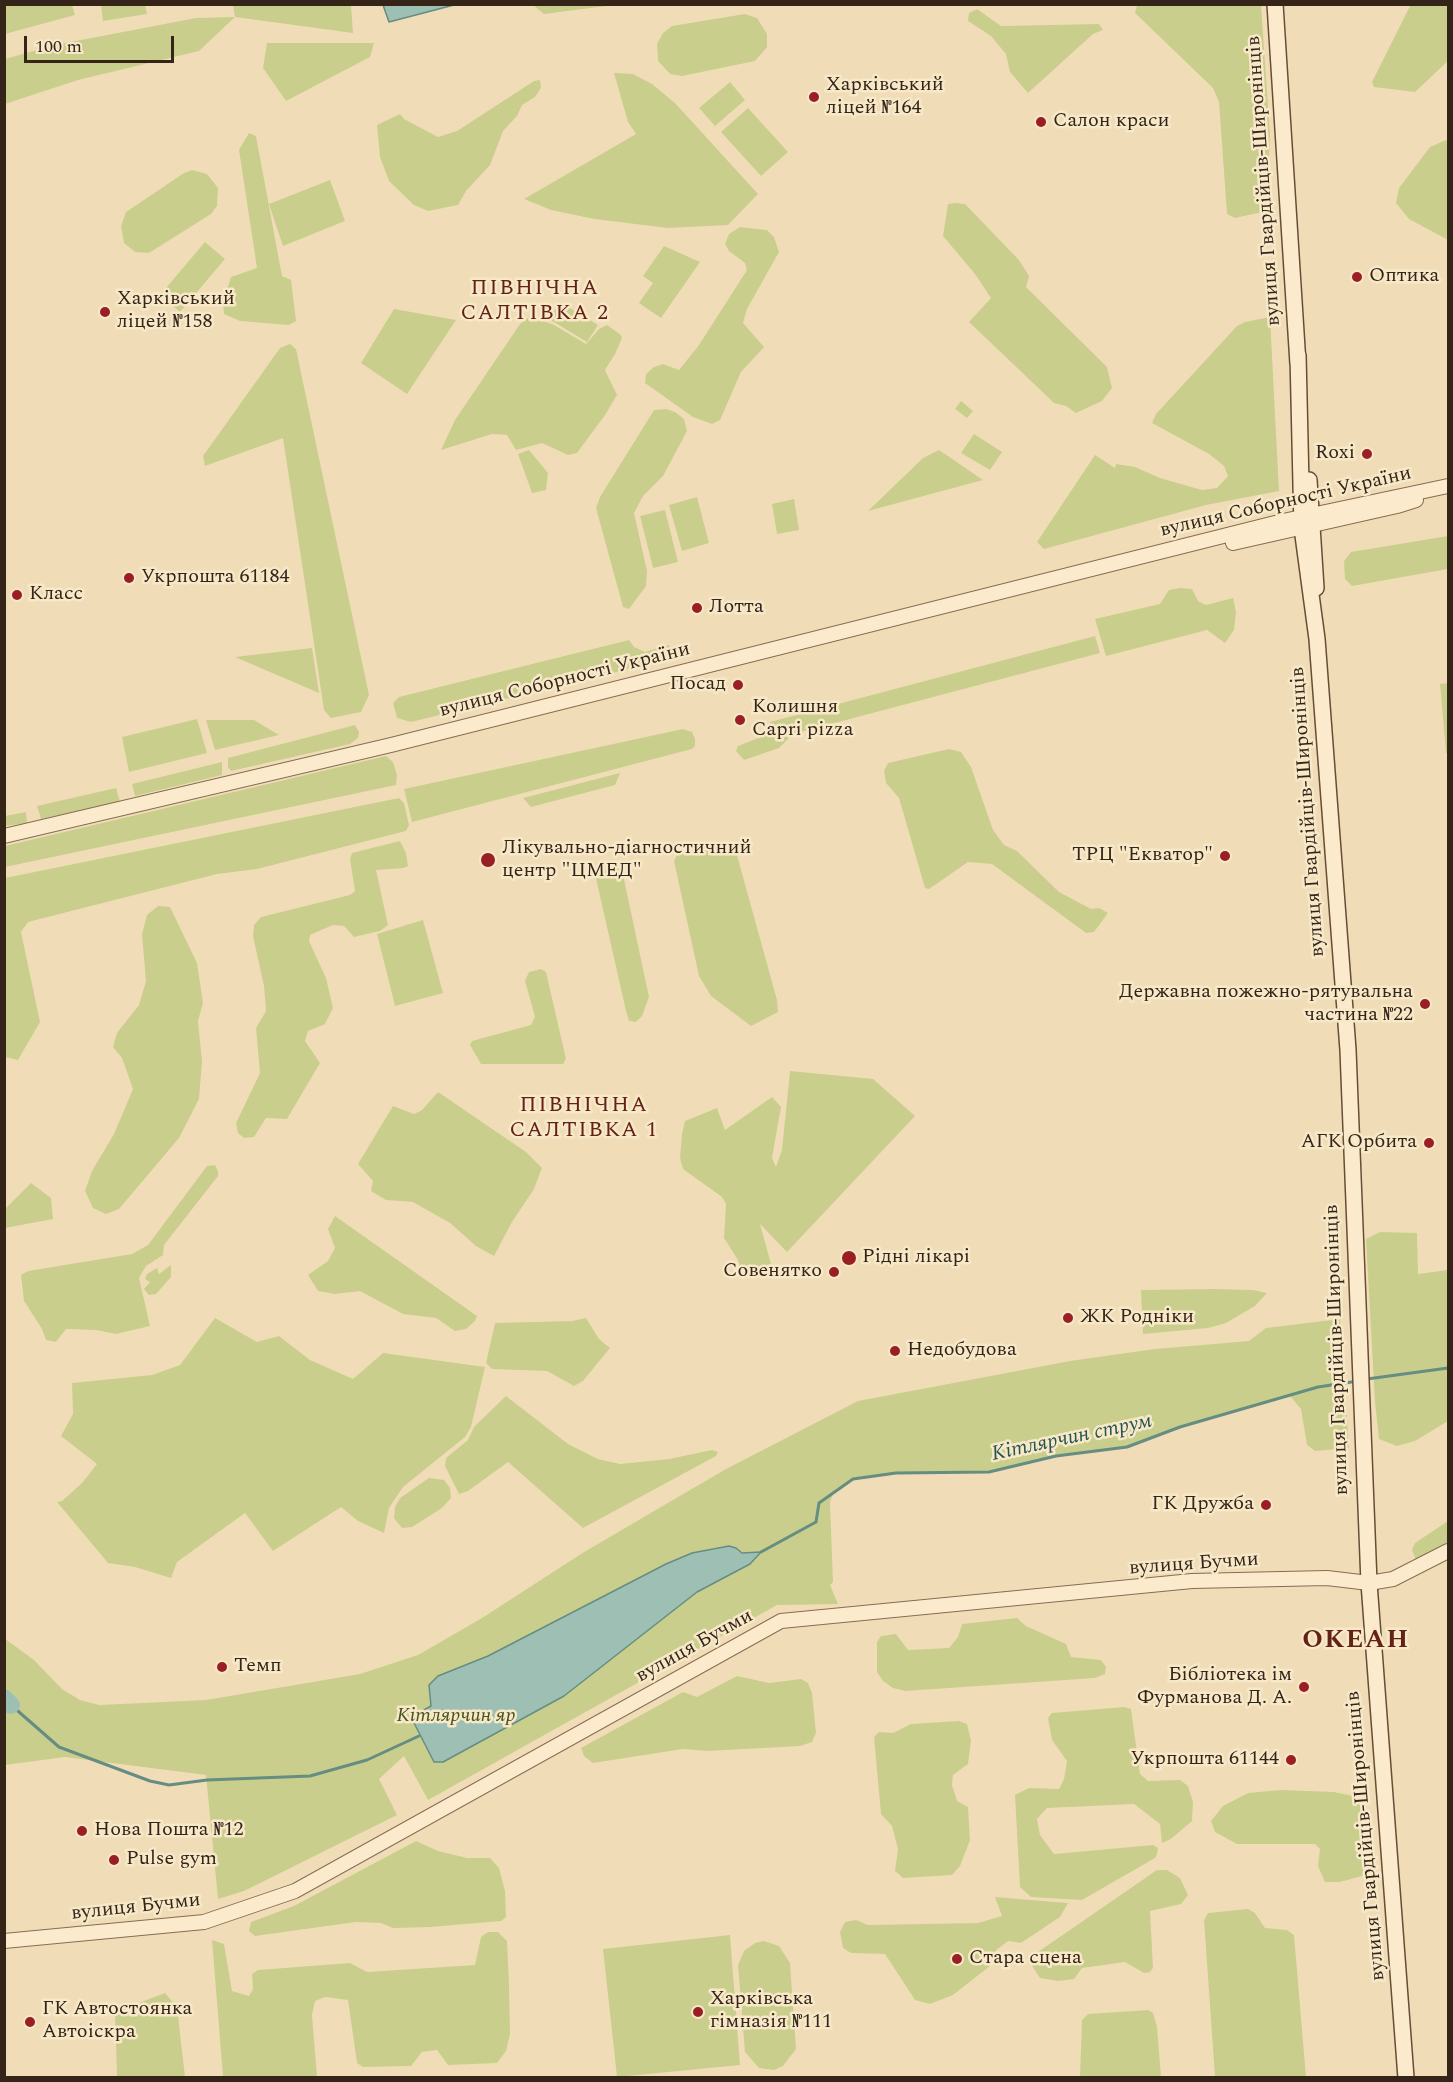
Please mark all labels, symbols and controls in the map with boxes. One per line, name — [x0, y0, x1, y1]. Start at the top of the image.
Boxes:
scale bar — [27, 24, 177, 62]
text: 100 m — [35, 33, 82, 60]
street label: вулиця Гвардійців-Широнінців — [1243, 35, 1287, 327]
place label: Харківський ліцей №164 — [826, 74, 944, 121]
marker: Харківський ліцей №164 — [807, 90, 821, 104]
place label: Салон краси — [1053, 110, 1170, 134]
marker: Салон краси — [1034, 115, 1048, 129]
place label: Оптика — [1369, 265, 1439, 289]
marker: Оптика — [1350, 270, 1364, 284]
district label: ПІВНІЧНА САЛТІВКА 2 — [461, 277, 609, 328]
place label: Харківський ліцей №158 — [117, 288, 235, 335]
marker: Харківський ліцей №158 — [98, 305, 112, 319]
place label: Roxi — [1315, 442, 1355, 466]
marker: Roxi — [1360, 447, 1374, 461]
street label: вулиця Соборності України — [1158, 462, 1414, 544]
place label: Укрпошта 61184 — [141, 566, 290, 590]
marker: Укрпошта 61184 — [122, 571, 136, 585]
place label: Класс — [29, 583, 83, 607]
marker: Класс — [10, 588, 24, 602]
place label: Лотта — [709, 596, 764, 620]
marker: Лотта — [690, 601, 704, 615]
street label: вулиця Соборності України — [437, 638, 693, 724]
street label: вулиця Гвардійців-Широнінців — [1287, 666, 1331, 958]
place label: Посад — [669, 673, 726, 697]
marker: Посад — [731, 678, 745, 692]
place label: Колишня Capri pizza — [752, 696, 853, 743]
marker: Колишня Capri pizza — [733, 713, 747, 727]
place label: Лікувально-діагностичний центр "ЦМЕД" — [502, 837, 752, 884]
place label: ТРЦ "Екватор" — [1072, 844, 1213, 868]
marker: ТРЦ "Екватор" — [1218, 849, 1232, 863]
marker: Лікувально-діагностичний центр "ЦМЕД" — [479, 851, 497, 869]
place label: Державна пожежно-рятувальна частина №22 — [1119, 981, 1413, 1028]
marker: Державна пожежно-рятувальна частина №22 — [1418, 997, 1432, 1011]
district label: ПІВНІЧНА САЛТІВКА 1 — [510, 1094, 658, 1146]
place label: АГК Орбита — [1301, 1131, 1417, 1155]
marker: АГК Орбита — [1422, 1136, 1436, 1150]
street label: вулиця Гвардійців-Широнінців — [1321, 1204, 1355, 1496]
place label: Рідні лікарі — [862, 1246, 970, 1270]
marker: Рідні лікарі — [840, 1249, 858, 1267]
place label: Совенятко — [723, 1260, 822, 1284]
marker: Совенятко — [827, 1265, 841, 1279]
place label: ЖК Родніки — [1080, 1306, 1194, 1330]
marker: ЖК Родніки — [1061, 1311, 1075, 1325]
place label: Недобудова — [907, 1339, 1017, 1363]
marker: Недобудова — [888, 1344, 902, 1358]
water label: Кітлярчин струм — [990, 1410, 1154, 1468]
place label: ГК Дружба — [1151, 1493, 1254, 1517]
marker: ГК Дружба — [1259, 1498, 1273, 1512]
street label: вулиця Бучми — [1128, 1548, 1260, 1582]
street label: вулиця Бучми — [632, 1605, 758, 1689]
district label: ОКЕАН — [1302, 1626, 1410, 1658]
place label: Темп — [234, 1655, 282, 1679]
marker: Темп — [215, 1660, 229, 1674]
place label: Бібліотека iм Фурманова Д. А. — [1137, 1664, 1292, 1711]
marker: Бібліотека iм Фурманова Д. А. — [1297, 1680, 1311, 1694]
street label: вулиця Гвардійців-Широнінців — [1342, 1690, 1392, 1982]
park label: Кітлярчин яр — [396, 1705, 516, 1729]
place label: Укрпошта 61144 — [1130, 1748, 1279, 1772]
marker: Укрпошта 61144 — [1284, 1753, 1298, 1767]
place label: Нова Пошта №12 — [94, 1819, 243, 1843]
marker: Нова Пошта №12 — [75, 1824, 89, 1838]
place label: Pulse gym — [126, 1848, 217, 1872]
marker: Pulse gym — [107, 1853, 121, 1867]
street label: вулиця Бучми — [70, 1889, 202, 1927]
place label: Стара сцена — [969, 1947, 1082, 1971]
marker: Стара сцена — [950, 1952, 964, 1966]
place label: Харківська гімназія №111 — [710, 1988, 832, 2035]
place label: ГК Автостоянка Автоіскра — [42, 1998, 192, 2045]
marker: Харківська гімназія №111 — [691, 2005, 705, 2019]
marker: ГК Автостоянка Автоіскра — [23, 2015, 37, 2029]

